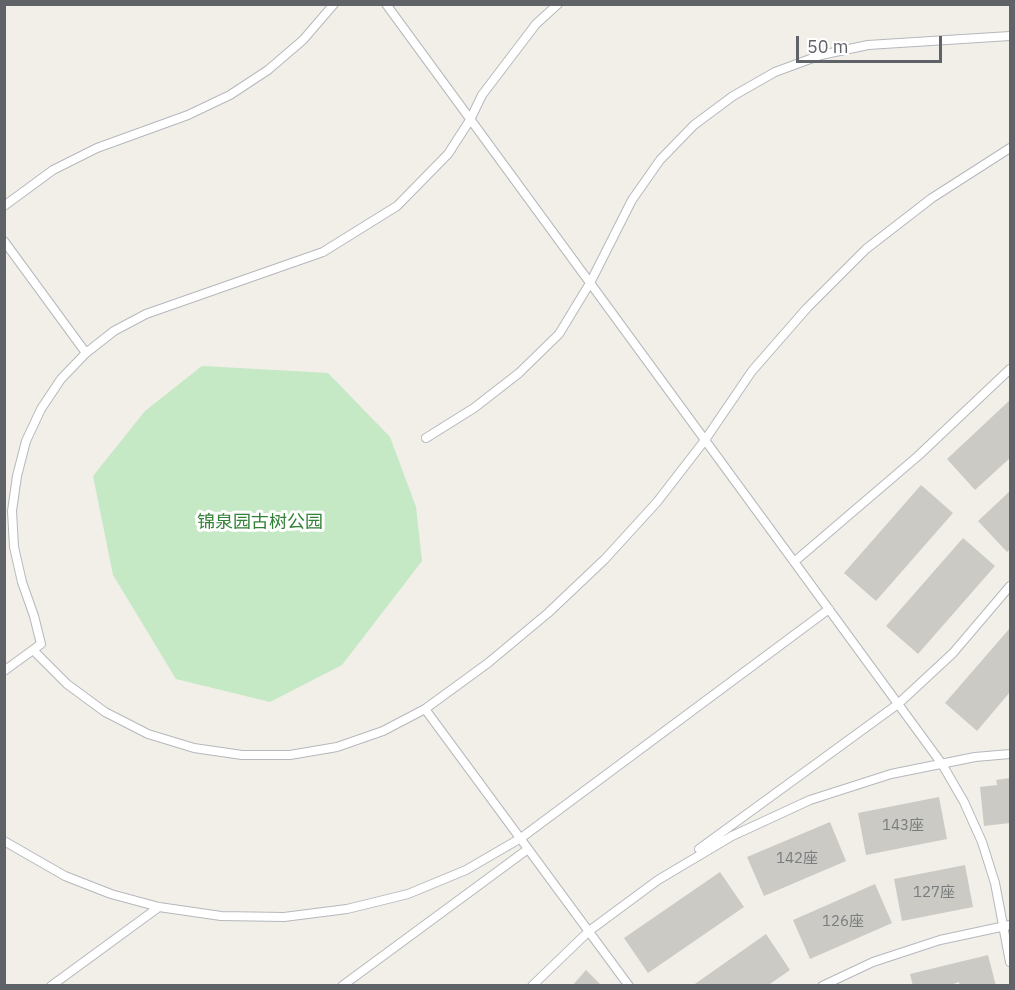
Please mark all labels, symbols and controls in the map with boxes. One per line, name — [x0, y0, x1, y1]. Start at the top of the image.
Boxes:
scale bar — [799, 24, 944, 62]
text: 50 m — [807, 35, 849, 58]
park label: 锦泉园古树公园 — [197, 512, 323, 534]
house number: 143座 — [882, 817, 924, 835]
house number: 142座 — [776, 850, 818, 868]
house number: 127座 — [913, 884, 955, 902]
house number: 126座 — [822, 913, 864, 931]

